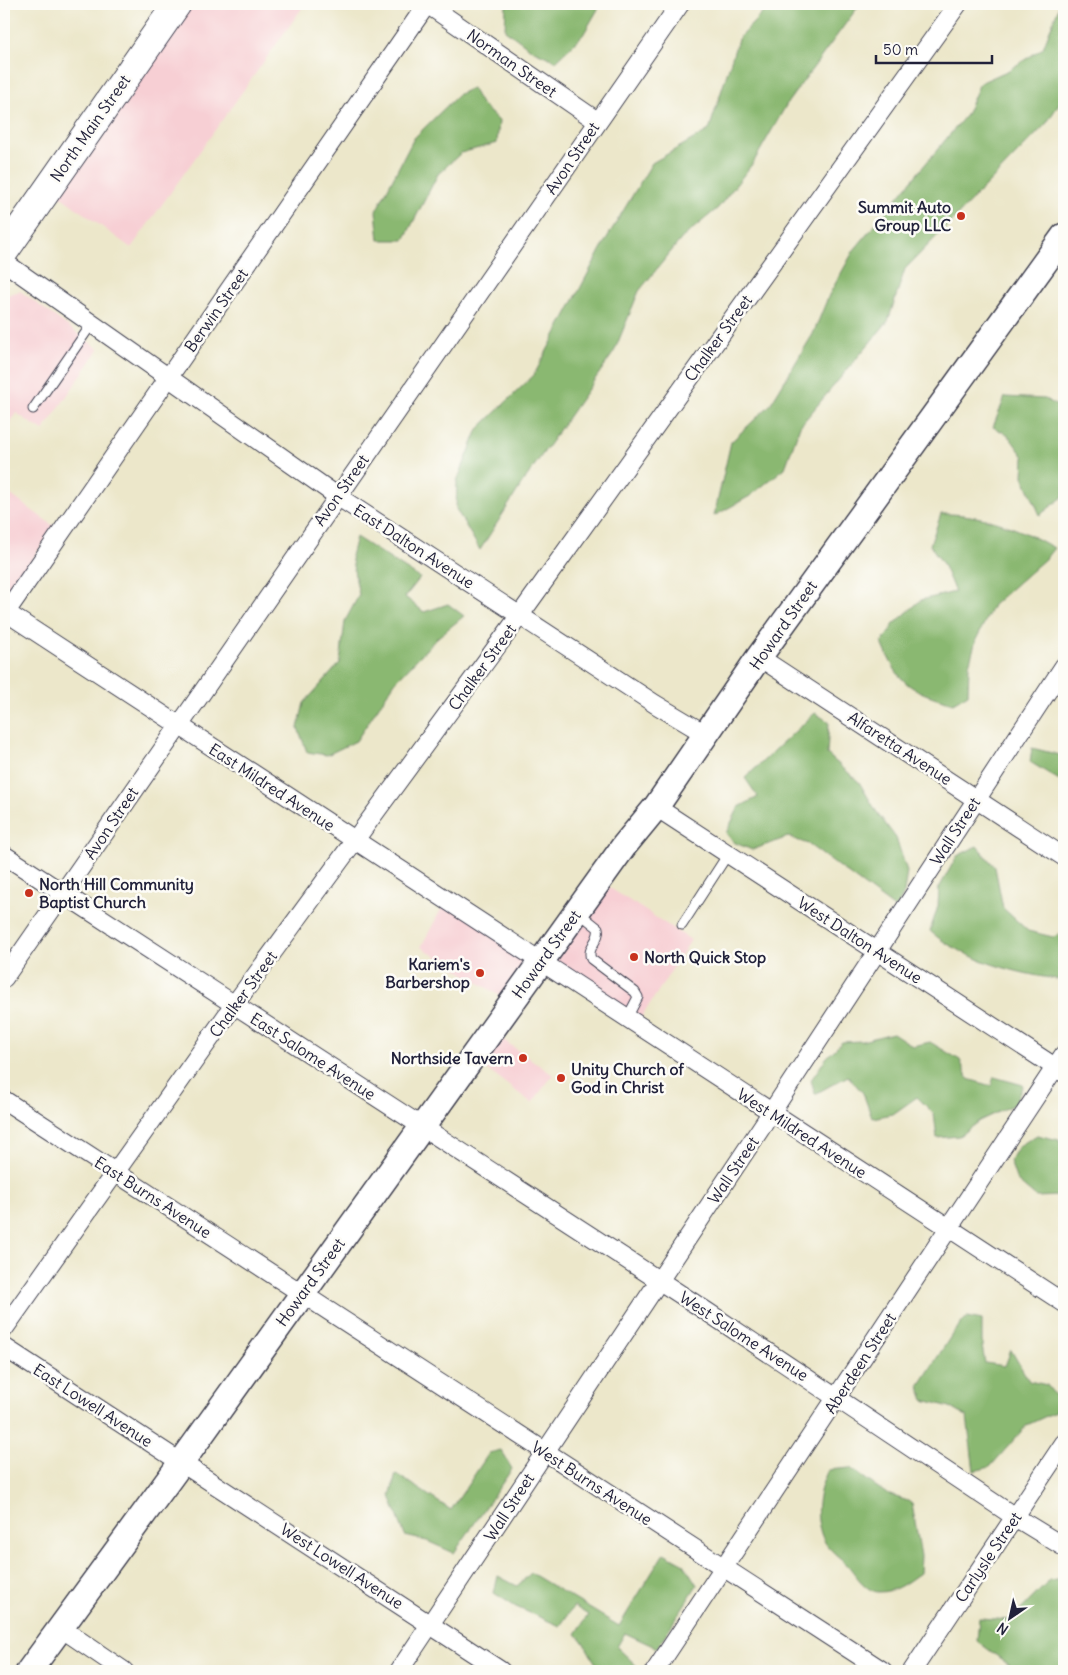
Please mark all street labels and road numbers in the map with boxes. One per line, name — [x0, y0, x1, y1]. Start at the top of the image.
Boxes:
street label: Norman Street — [463, 25, 561, 102]
street label: North Main Street — [46, 70, 135, 185]
street label: Avon Street — [541, 118, 604, 198]
street label: Berwin Street — [180, 264, 253, 356]
street label: Chalker Street — [680, 290, 756, 385]
street label: Avon Street — [309, 450, 373, 530]
street label: East Dalton Avenue — [350, 500, 478, 592]
street label: Howard Street — [745, 576, 821, 674]
street label: Chalker Street — [444, 619, 520, 714]
street label: Alfaretta Avenue — [844, 707, 956, 789]
street label: East Mildred Avenue — [205, 739, 339, 835]
street label: Avon Street — [80, 783, 143, 863]
street label: Wall Street — [926, 793, 985, 869]
street label: West Dalton Avenue — [794, 892, 926, 988]
street label: Howard Street — [507, 905, 585, 1002]
street label: Chalker Street — [205, 946, 281, 1041]
street label: East Salome Avenue — [247, 1008, 379, 1104]
street label: West Mildred Avenue — [734, 1084, 870, 1182]
street label: Wall Street — [703, 1132, 763, 1207]
street label: East Burns Avenue — [91, 1152, 215, 1242]
street label: Howard Street — [271, 1233, 349, 1330]
street label: West Salome Avenue — [676, 1287, 812, 1385]
street label: Aberdeen Street — [820, 1308, 900, 1417]
street label: East Lowell Avenue — [30, 1359, 156, 1451]
street label: West Burns Avenue — [528, 1437, 656, 1529]
street label: Wall Street — [480, 1469, 539, 1545]
street label: Carlysle Street — [950, 1507, 1026, 1606]
street label: West Lowell Avenue — [277, 1519, 407, 1613]

